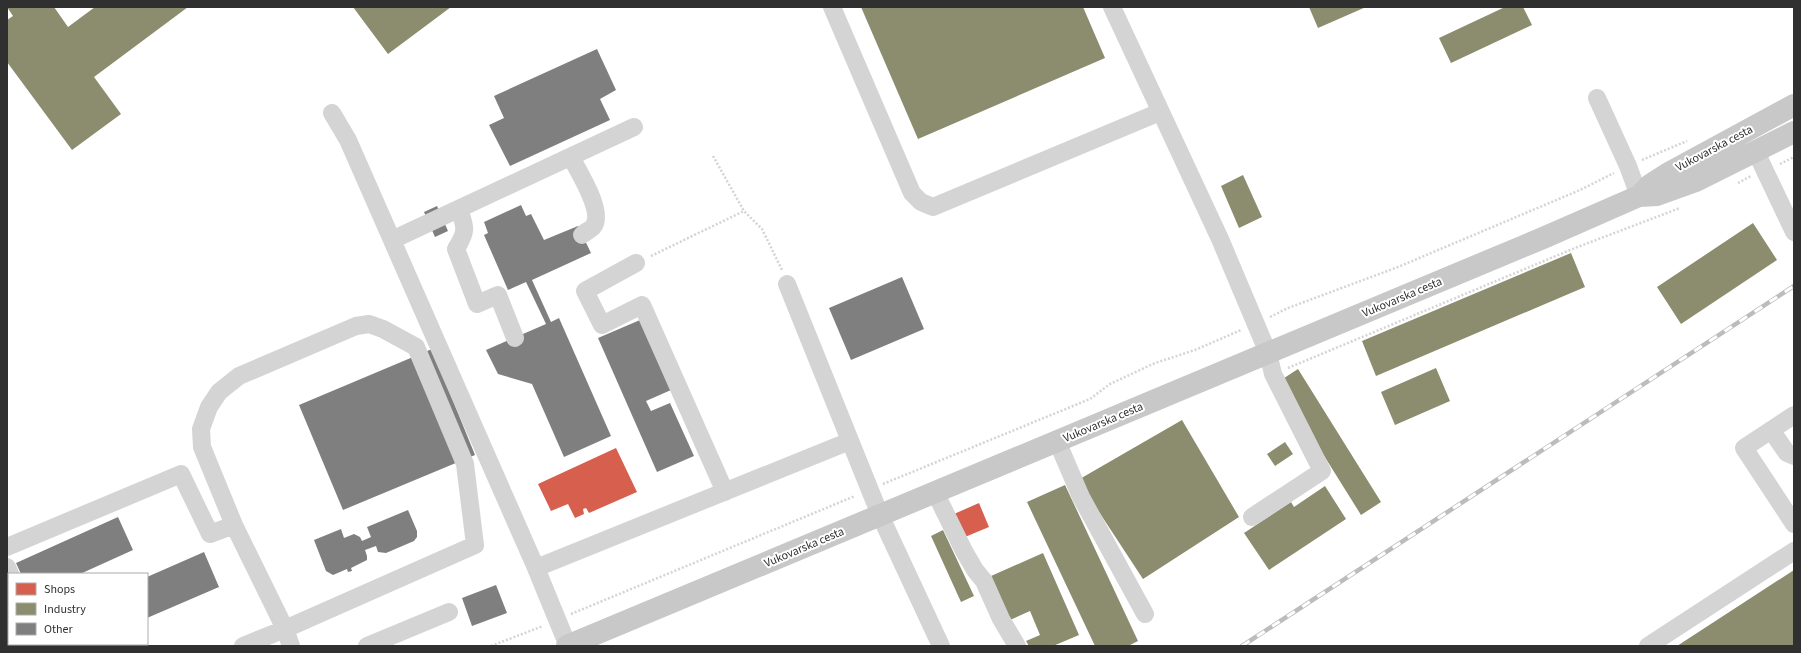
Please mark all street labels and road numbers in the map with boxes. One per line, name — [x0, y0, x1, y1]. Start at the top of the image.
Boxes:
street label: Vukovarska cesta — [1673, 121, 1756, 176]
street label: Vukovarska cesta — [1360, 273, 1445, 322]
street label: Vukovarska cesta — [1061, 398, 1146, 447]
street label: Vukovarska cesta — [762, 523, 847, 572]

